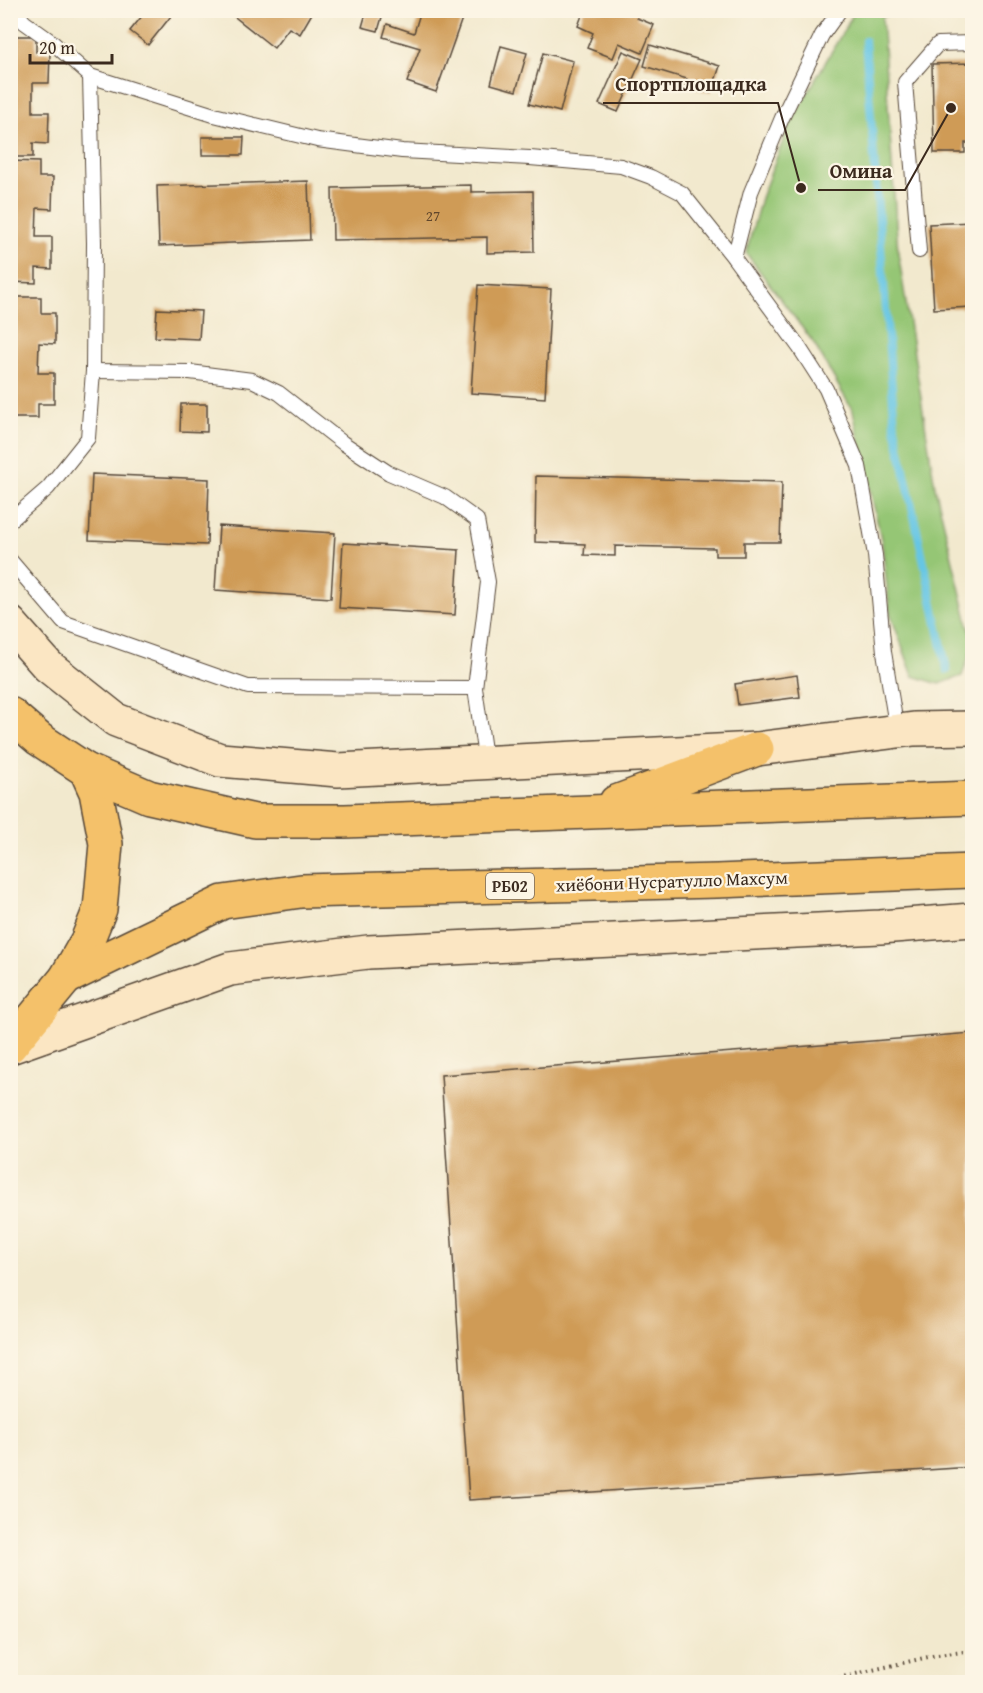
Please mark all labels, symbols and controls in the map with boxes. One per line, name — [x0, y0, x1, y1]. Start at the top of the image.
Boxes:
scale bar — [30, 27, 112, 65]
text: 20 m — [39, 34, 75, 61]
callout: Спортплощадка — [603, 65, 778, 103]
text: Спортплощадка — [615, 69, 767, 98]
callout: Омина — [818, 152, 905, 190]
text: Омина — [830, 156, 893, 185]
house number: 27 — [426, 205, 440, 226]
street label: хиёбони Нусратулло Махсум — [556, 863, 788, 899]
road number: РБ02 — [486, 873, 534, 899]

